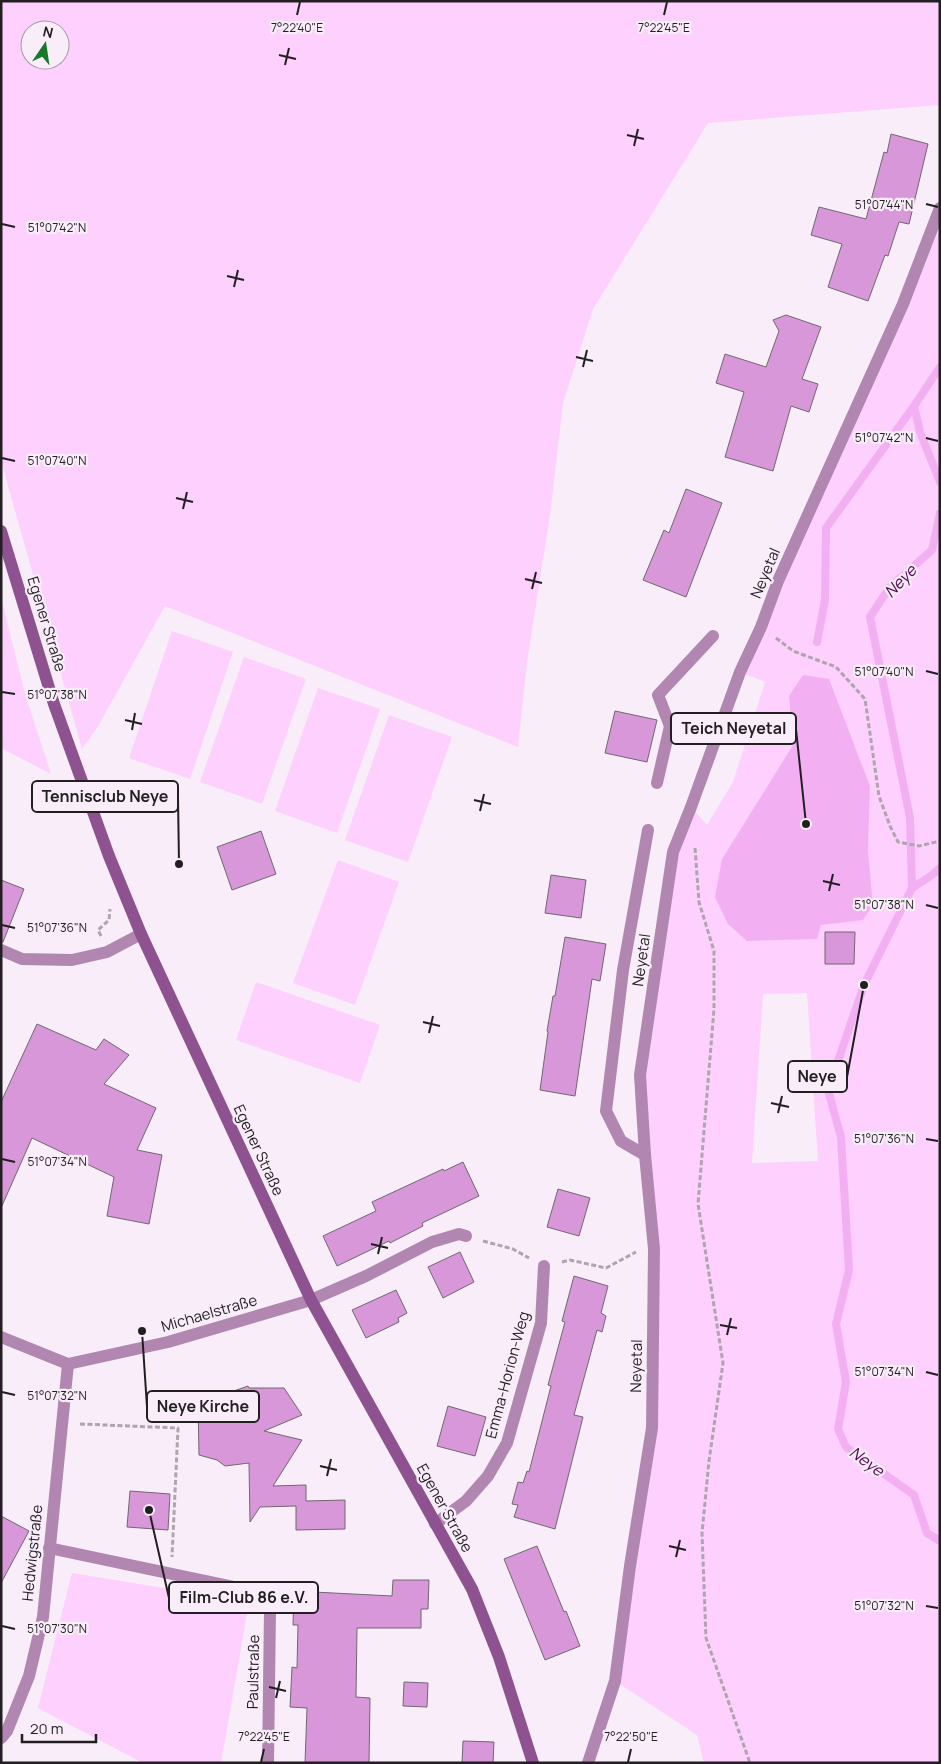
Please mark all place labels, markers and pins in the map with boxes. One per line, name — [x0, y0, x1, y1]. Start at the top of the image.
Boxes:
callout: Teich Neyetal — [671, 713, 796, 744]
callout: Tennisclub Neye — [32, 781, 178, 812]
callout: Neye — [788, 1061, 847, 1092]
callout: Neye Kirche — [147, 1391, 259, 1422]
callout: Film-Club 86 e.V. — [169, 1582, 318, 1613]

